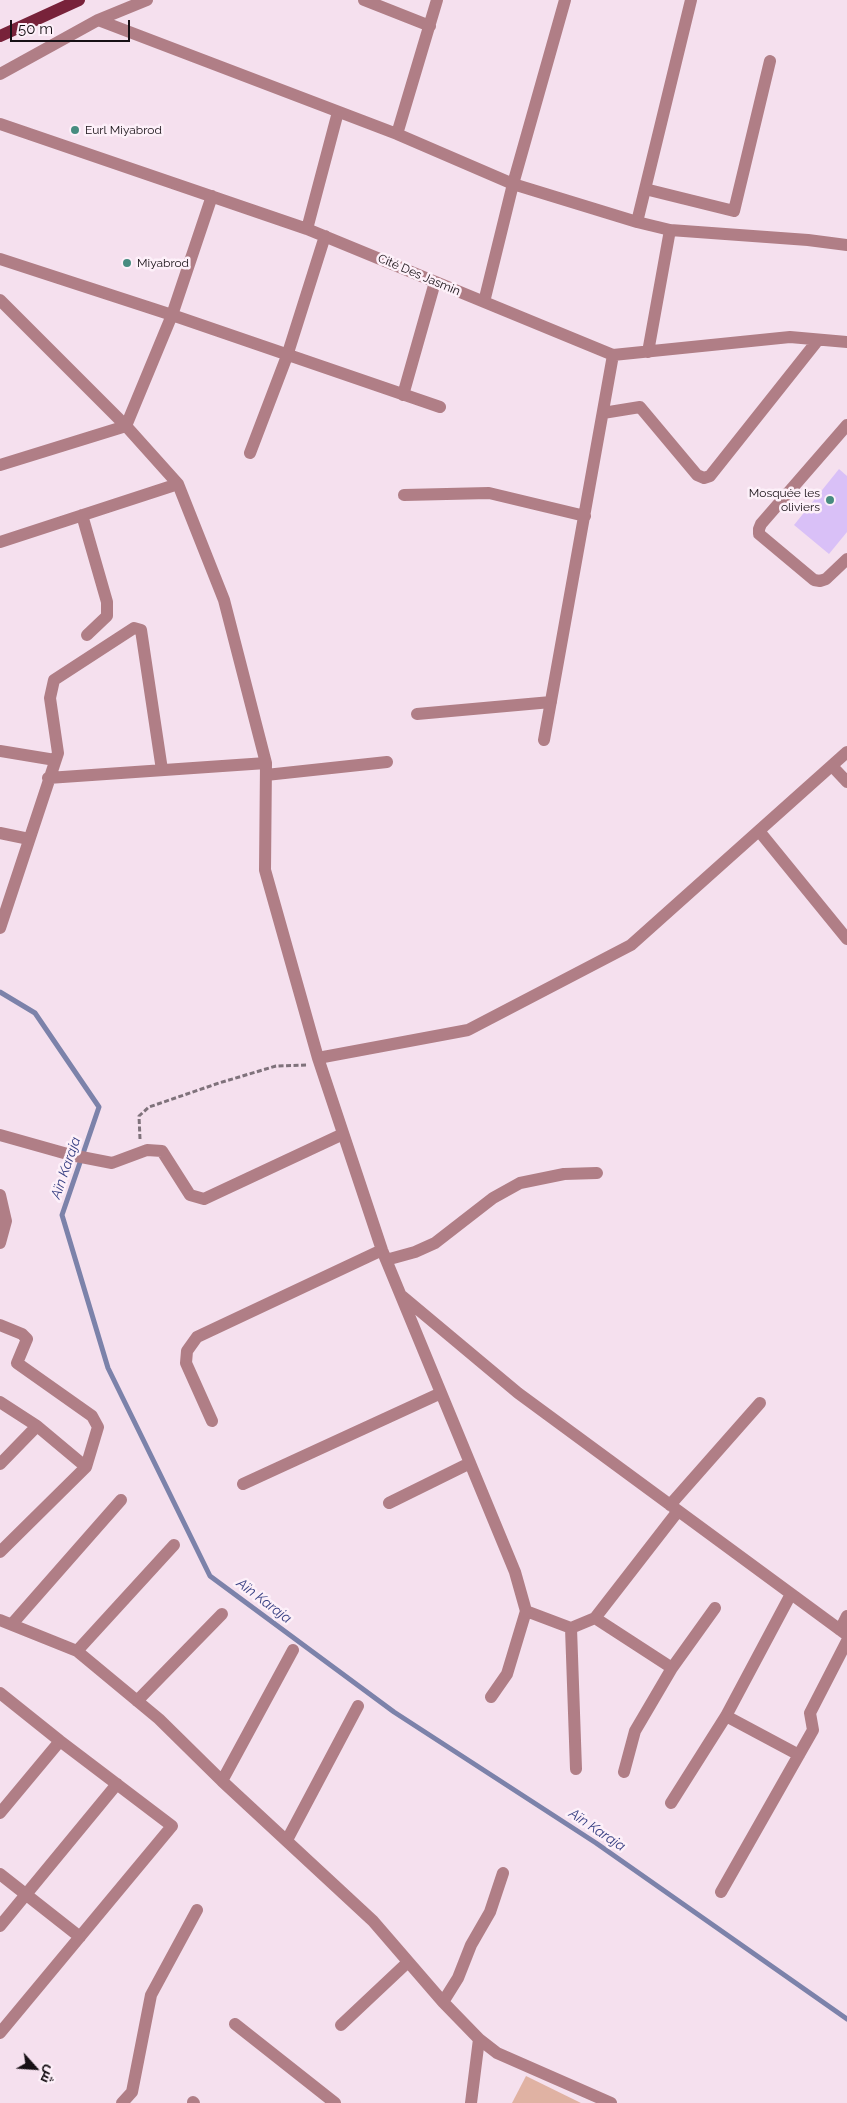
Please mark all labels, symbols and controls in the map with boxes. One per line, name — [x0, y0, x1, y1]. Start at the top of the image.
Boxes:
scale bar — [12, 10, 132, 42]
text: 50 m — [18, 20, 53, 38]
place label: Eurl Miyabrod — [85, 123, 162, 137]
marker: Eurl Miyabrod — [69, 124, 81, 136]
street label: Cité Des Jasmin — [376, 251, 462, 299]
place label: Miyabrod — [137, 256, 189, 270]
marker: Miyabrod — [121, 257, 133, 269]
place label: Mosquée les oliviers — [749, 486, 820, 514]
marker: Mosquée les oliviers — [824, 494, 836, 506]
water label: Aïn Karaja — [48, 1135, 84, 1201]
water label: Aïn Karaja — [233, 1575, 295, 1627]
water label: Aïn Karaja — [566, 1805, 628, 1855]
north arrow — [10, 2043, 60, 2093]
text: ش — [37, 2063, 60, 2086]

